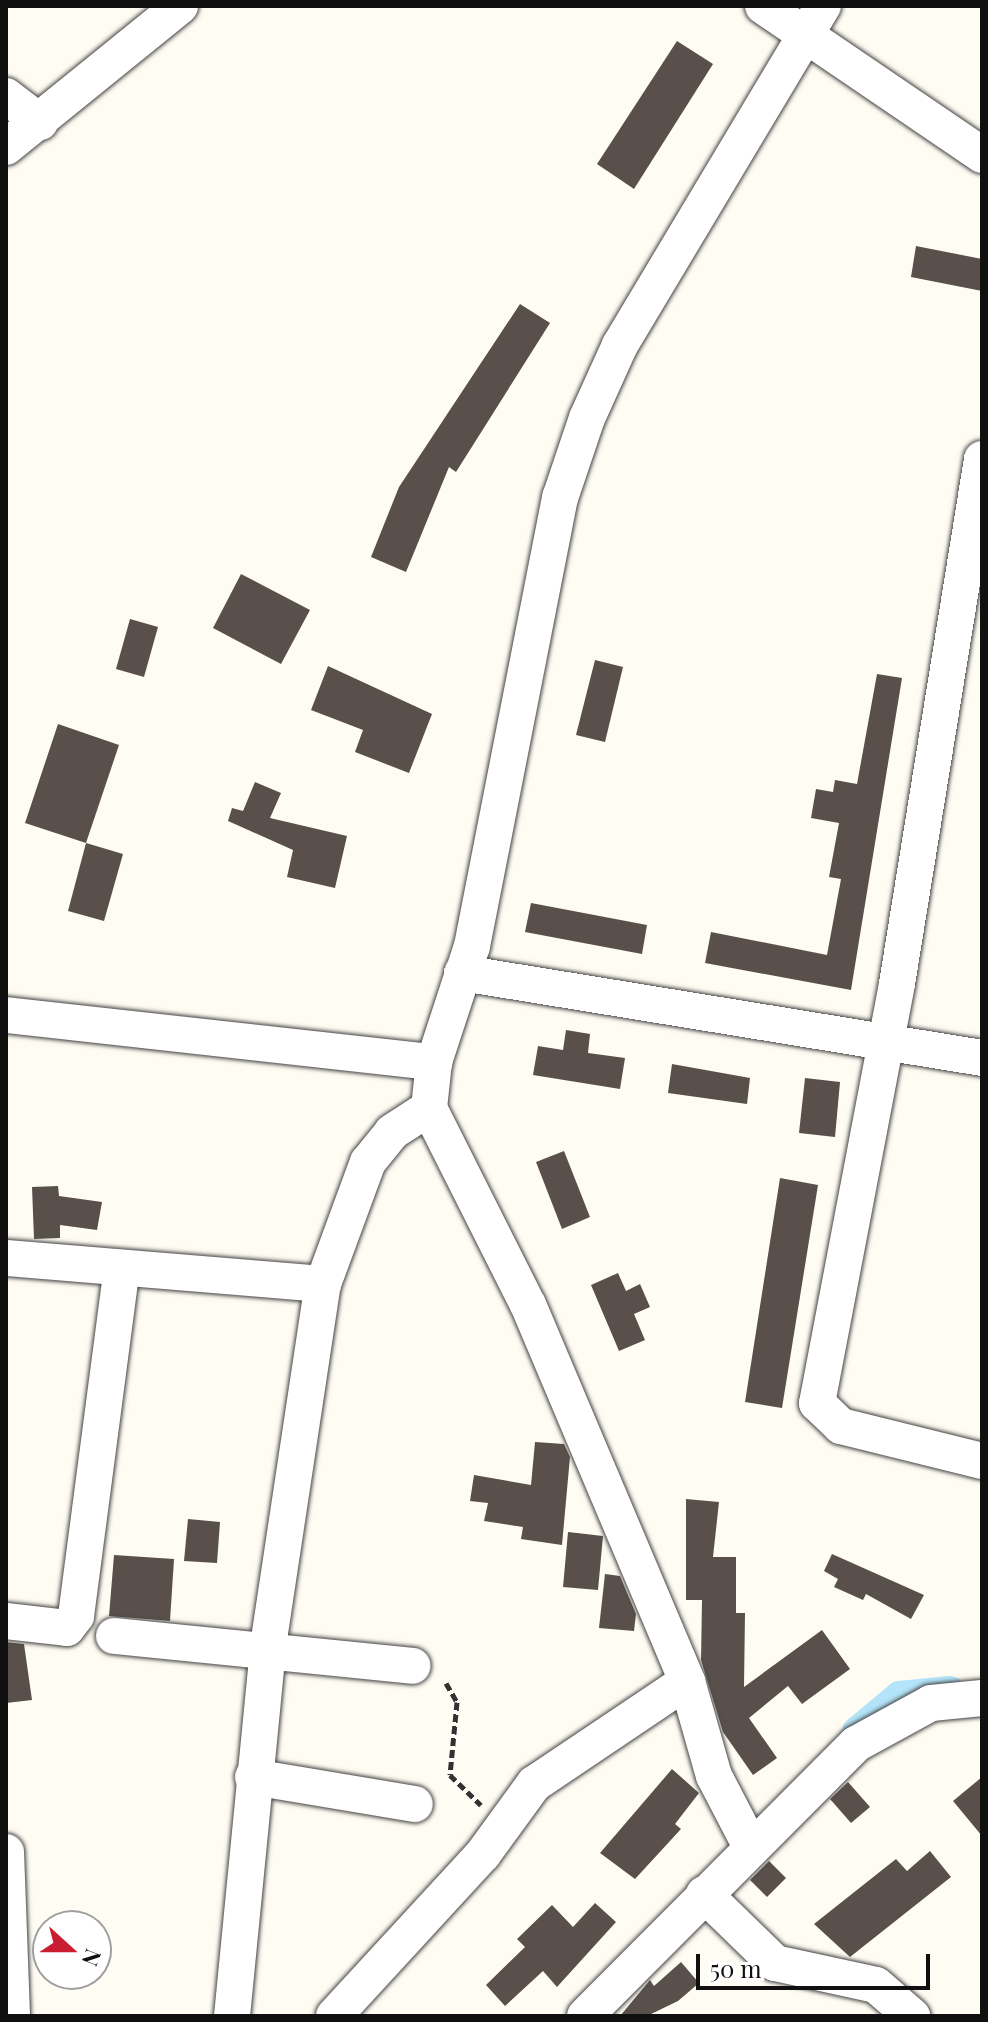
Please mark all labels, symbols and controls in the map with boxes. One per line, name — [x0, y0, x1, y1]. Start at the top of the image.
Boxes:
north arrow — [32, 1910, 112, 1990]
scale bar — [700, 1938, 934, 1988]
text: N — [76, 1945, 109, 1971]
text: 50 m — [710, 1952, 762, 1984]

